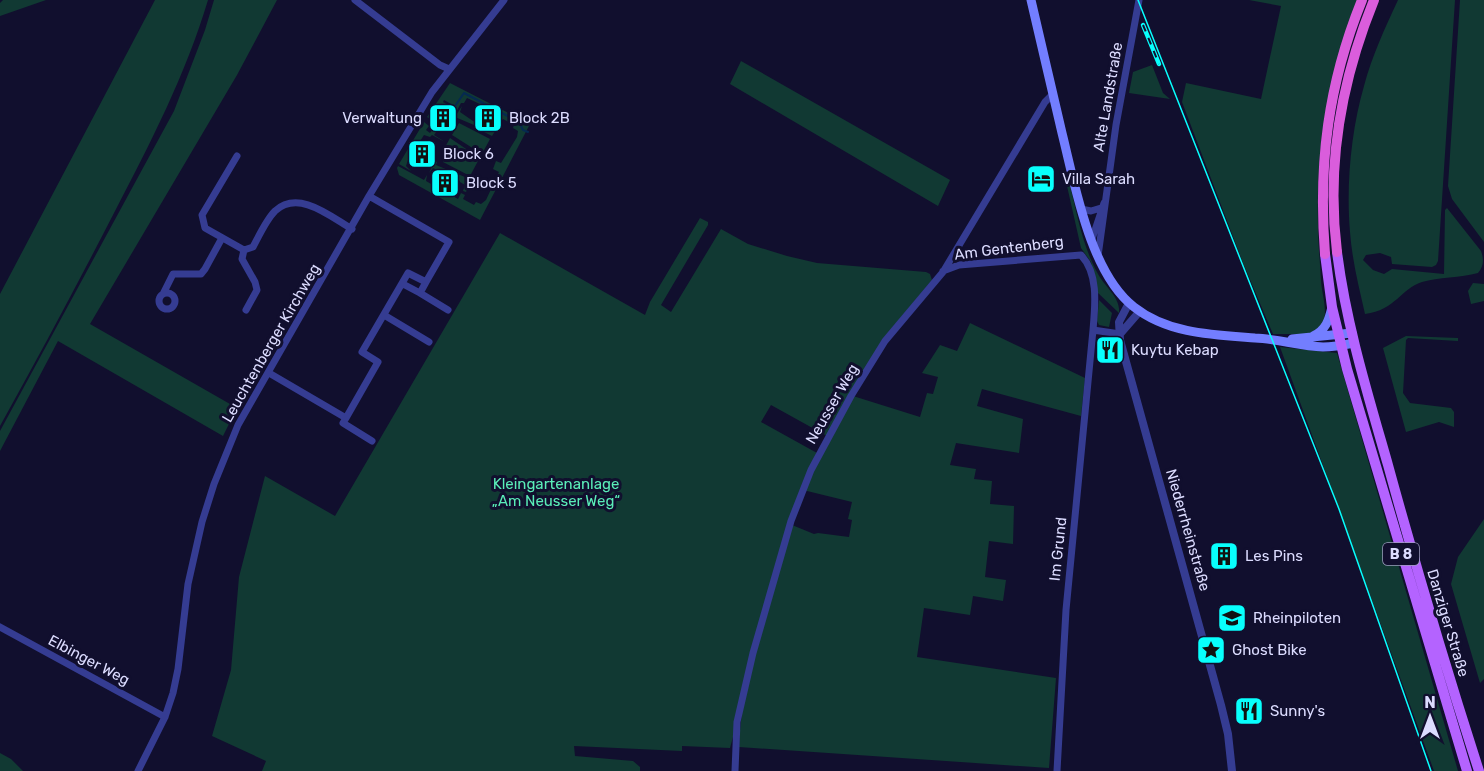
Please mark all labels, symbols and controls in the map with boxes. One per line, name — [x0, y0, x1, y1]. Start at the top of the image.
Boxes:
street label: Alte Landstraße — [1090, 41, 1126, 153]
building icon: Verwaltung — [427, 102, 459, 134]
building icon: Block 2B — [472, 102, 504, 134]
place label: Verwaltung — [342, 109, 422, 127]
place label: Block 2B — [509, 109, 570, 127]
building icon: Block 6 — [406, 138, 438, 170]
place label: Block 6 — [443, 145, 494, 163]
hotel icon: Villa Sarah — [1025, 163, 1057, 195]
building icon: Block 5 — [429, 167, 461, 199]
place label: Villa Sarah — [1062, 170, 1135, 188]
place label: Block 5 — [466, 174, 517, 192]
street label: Am Gentenberg — [953, 232, 1065, 264]
street label: Leuchtenberger Kirchweg — [218, 260, 324, 426]
restaurant icon: Kuytu Kebap — [1094, 334, 1126, 366]
place label: Kuytu Kebap — [1131, 341, 1219, 359]
street label: Neusser Weg — [802, 361, 862, 447]
street label: Niederrheinstraße — [1162, 467, 1214, 593]
park label: Kleingartenanlage „Am Neusser Weg“ — [492, 475, 620, 510]
street label: Im Grund — [1046, 516, 1070, 582]
building icon: Les Pins — [1208, 540, 1240, 572]
road number: B 8 — [1383, 543, 1419, 565]
place label: Les Pins — [1245, 547, 1303, 565]
street label: Danziger Straße — [1423, 567, 1473, 679]
school or university icon: Rheinpiloten — [1216, 602, 1248, 634]
place label: Rheinpiloten — [1253, 609, 1341, 627]
street label: Elbinger Weg — [45, 631, 133, 689]
place icon: Ghost Bike — [1195, 634, 1227, 666]
place label: Ghost Bike — [1232, 641, 1307, 659]
north arrow — [1400, 687, 1460, 747]
text: N — [1424, 693, 1436, 712]
restaurant icon: Sunny's — [1233, 695, 1265, 727]
place label: Sunny's — [1270, 702, 1326, 720]

